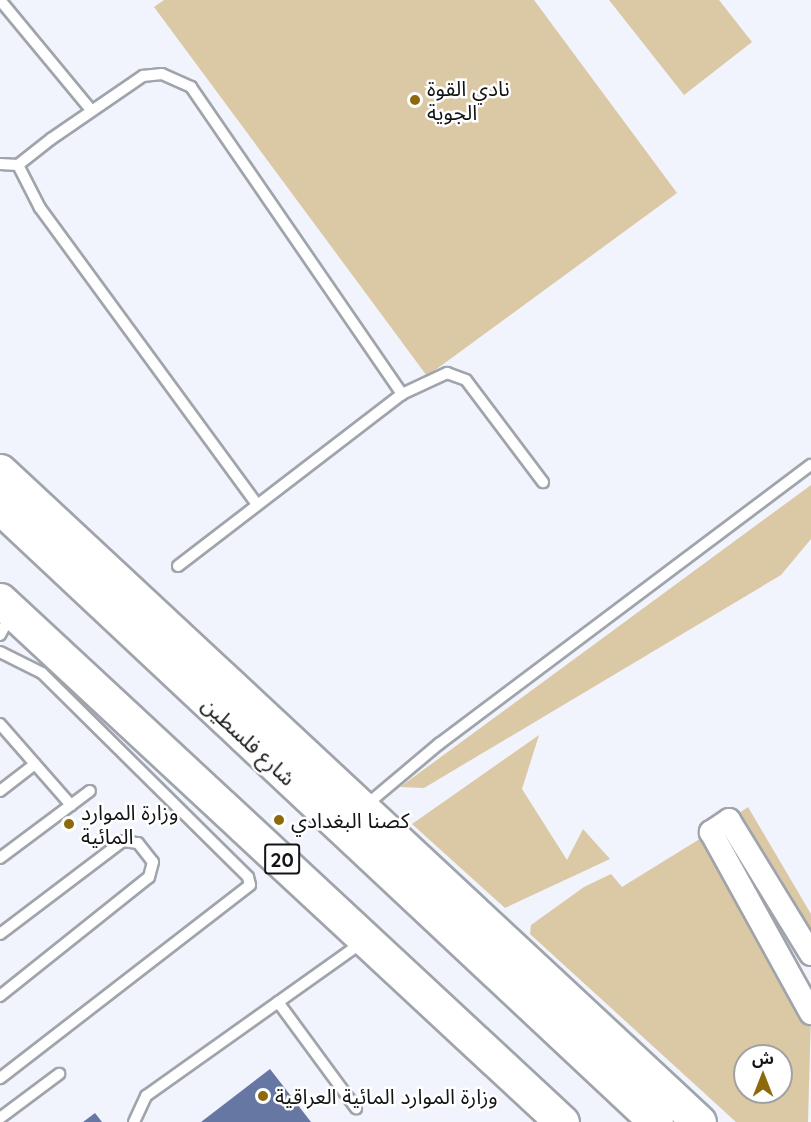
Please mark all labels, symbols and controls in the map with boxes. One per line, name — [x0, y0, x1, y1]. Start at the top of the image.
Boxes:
place label: نادي القوة الجوية — [427, 75, 510, 125]
marker: نادي القوة الجوية — [408, 93, 422, 107]
street label: شارع فلسطين — [197, 691, 301, 791]
place label: وزارة الموارد المائية — [81, 799, 178, 849]
place label: كصنا البغدادي — [291, 807, 409, 833]
marker: كصنا البغدادي — [272, 813, 286, 827]
marker: وزارة الموارد المائية — [62, 817, 76, 831]
road number: 20 — [264, 842, 300, 876]
north arrow — [733, 1044, 793, 1104]
text: ش — [752, 1048, 774, 1068]
place label: وزارة الموارد المائية العراقية — [275, 1083, 498, 1109]
marker: وزارة الموارد المائية العراقية — [256, 1089, 270, 1103]

